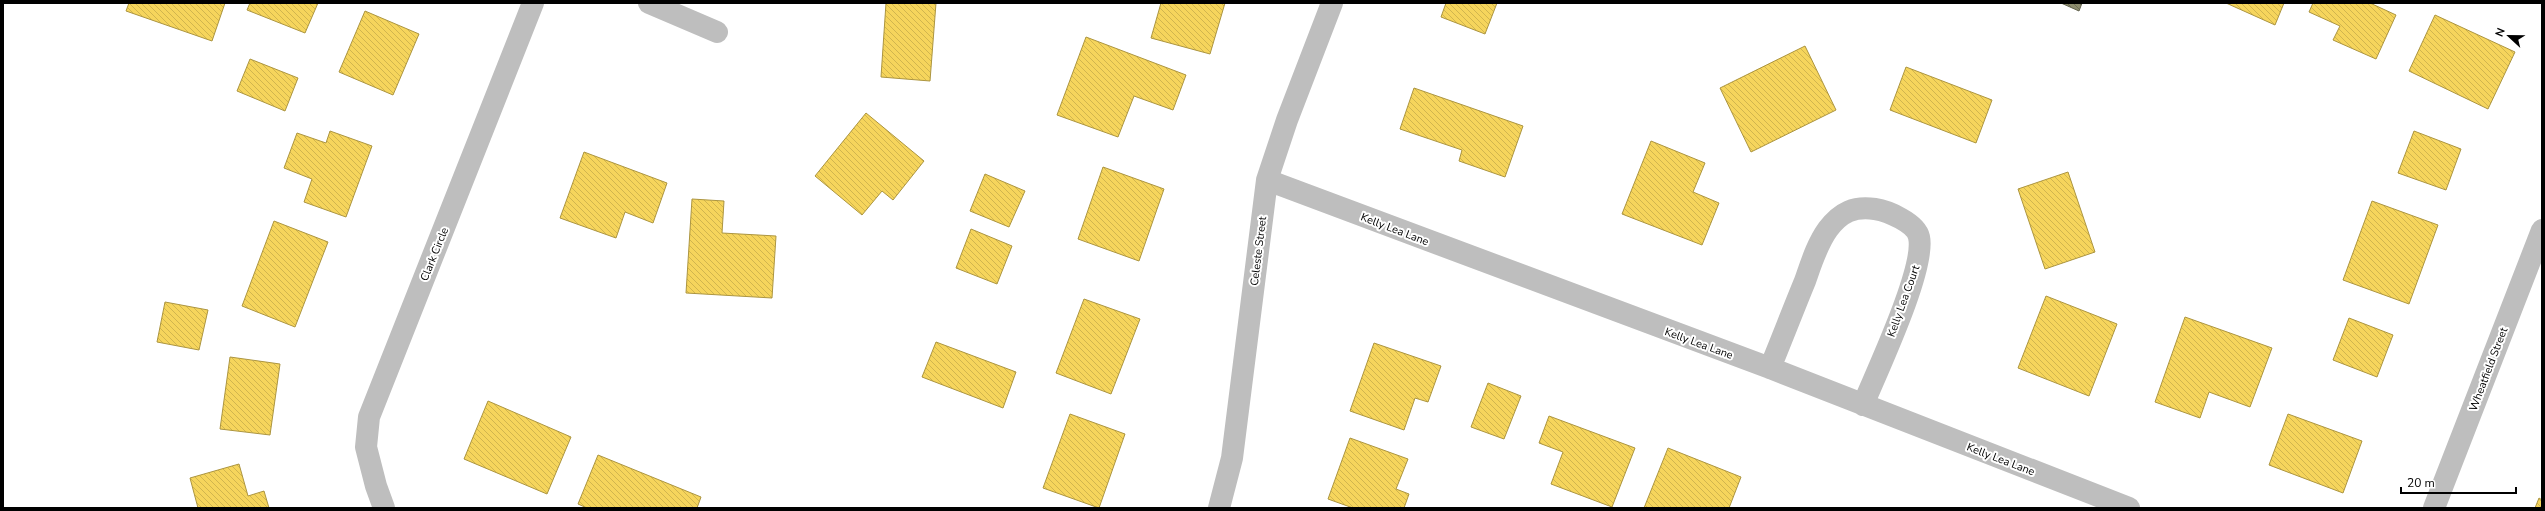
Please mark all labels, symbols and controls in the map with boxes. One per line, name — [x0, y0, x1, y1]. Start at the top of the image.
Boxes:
north arrow — [2489, 16, 2529, 56]
text: N — [2492, 26, 2509, 39]
street label: Kelly Lea Lane — [1359, 210, 1431, 249]
street label: Celeste Street — [1247, 215, 1270, 287]
street label: Clark Circle — [417, 225, 452, 283]
street label: Kelly Lea Court — [1884, 263, 1923, 339]
street label: Kelly Lea Lane — [1663, 324, 1735, 363]
street label: Wheatfield Street — [2466, 325, 2511, 413]
street label: Kelly Lea Lane — [1965, 440, 2037, 479]
scale bar — [2401, 469, 2516, 495]
text: 20 m — [2407, 475, 2435, 491]

